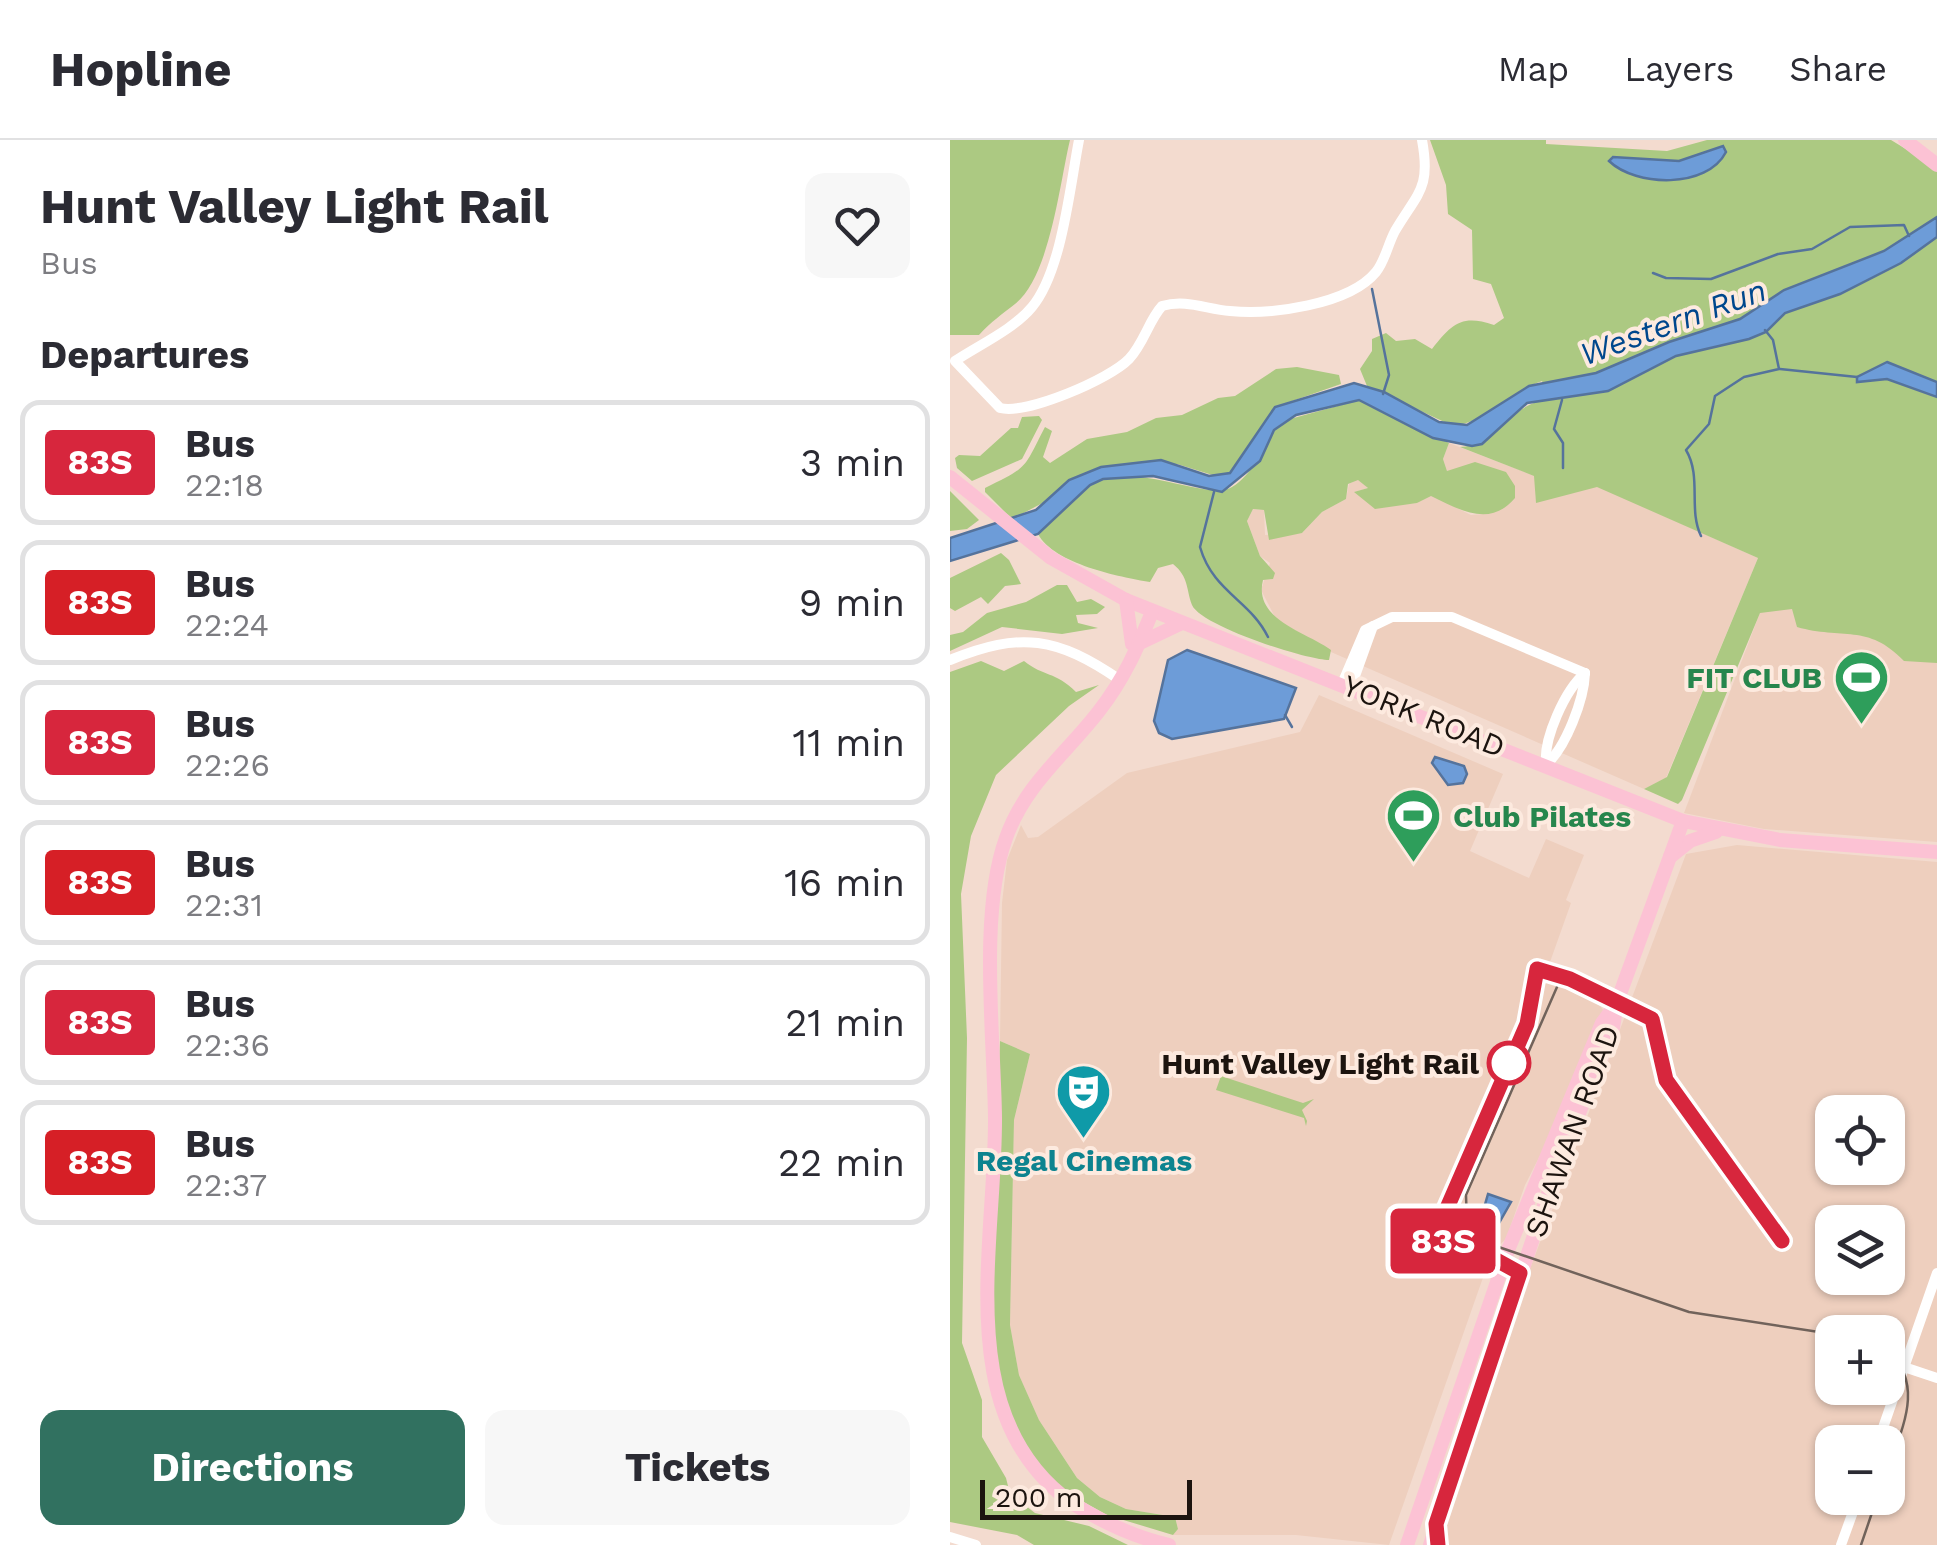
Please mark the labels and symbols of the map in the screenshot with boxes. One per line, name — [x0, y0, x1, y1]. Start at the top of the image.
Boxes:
water label: Western Run — [1575, 271, 1771, 373]
sports icon: FIT CLUB — [1831, 647, 1891, 726]
place label: FIT CLUB — [1686, 660, 1822, 695]
street label: YORK ROAD — [1338, 668, 1510, 764]
sports icon: Club Pilates — [1384, 786, 1444, 865]
place label: Club Pilates — [1453, 799, 1631, 834]
street label: SHAWAN ROAD — [1518, 1020, 1626, 1242]
marker: Hunt Valley Light Rail — [1488, 1042, 1530, 1084]
place label: Hunt Valley Light Rail — [1161, 1046, 1479, 1081]
theatre icon: Regal Cinemas — [1054, 1062, 1114, 1141]
place label: Regal Cinemas — [976, 1143, 1192, 1178]
line badge: 83S — [1386, 1208, 1500, 1274]
scale bar — [980, 1475, 1192, 1520]

